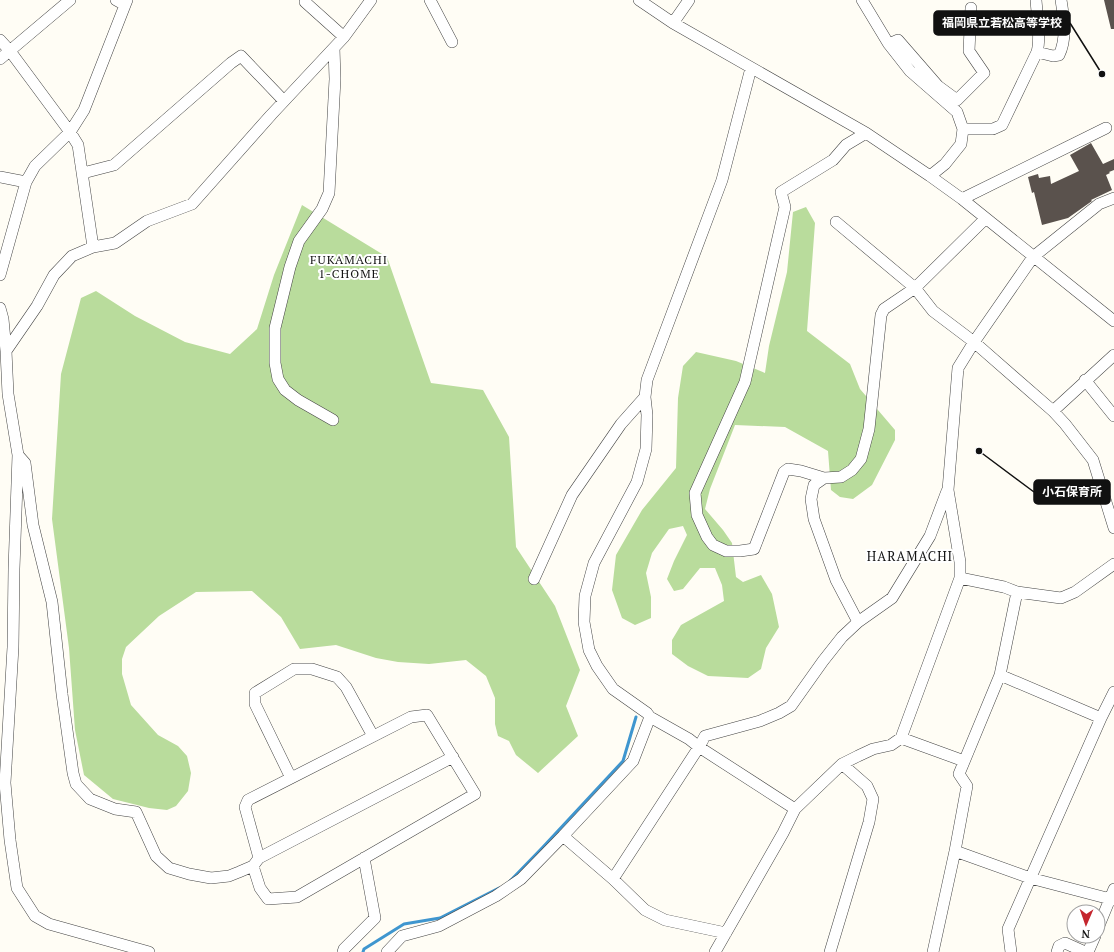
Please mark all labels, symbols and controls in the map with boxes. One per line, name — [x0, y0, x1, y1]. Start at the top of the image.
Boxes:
callout: 福岡県立若松高等学校 — [934, 11, 1070, 35]
text: 福岡県立若松高等学校 — [942, 15, 1062, 30]
district label: FUKAMACHI 1-CHOME — [310, 252, 388, 281]
callout: 小石保育所 — [1034, 480, 1110, 504]
text: 小石保育所 — [1042, 484, 1102, 499]
district label: HARAMACHI — [867, 547, 953, 565]
north arrow — [1066, 904, 1106, 944]
text: N — [1081, 927, 1090, 941]

